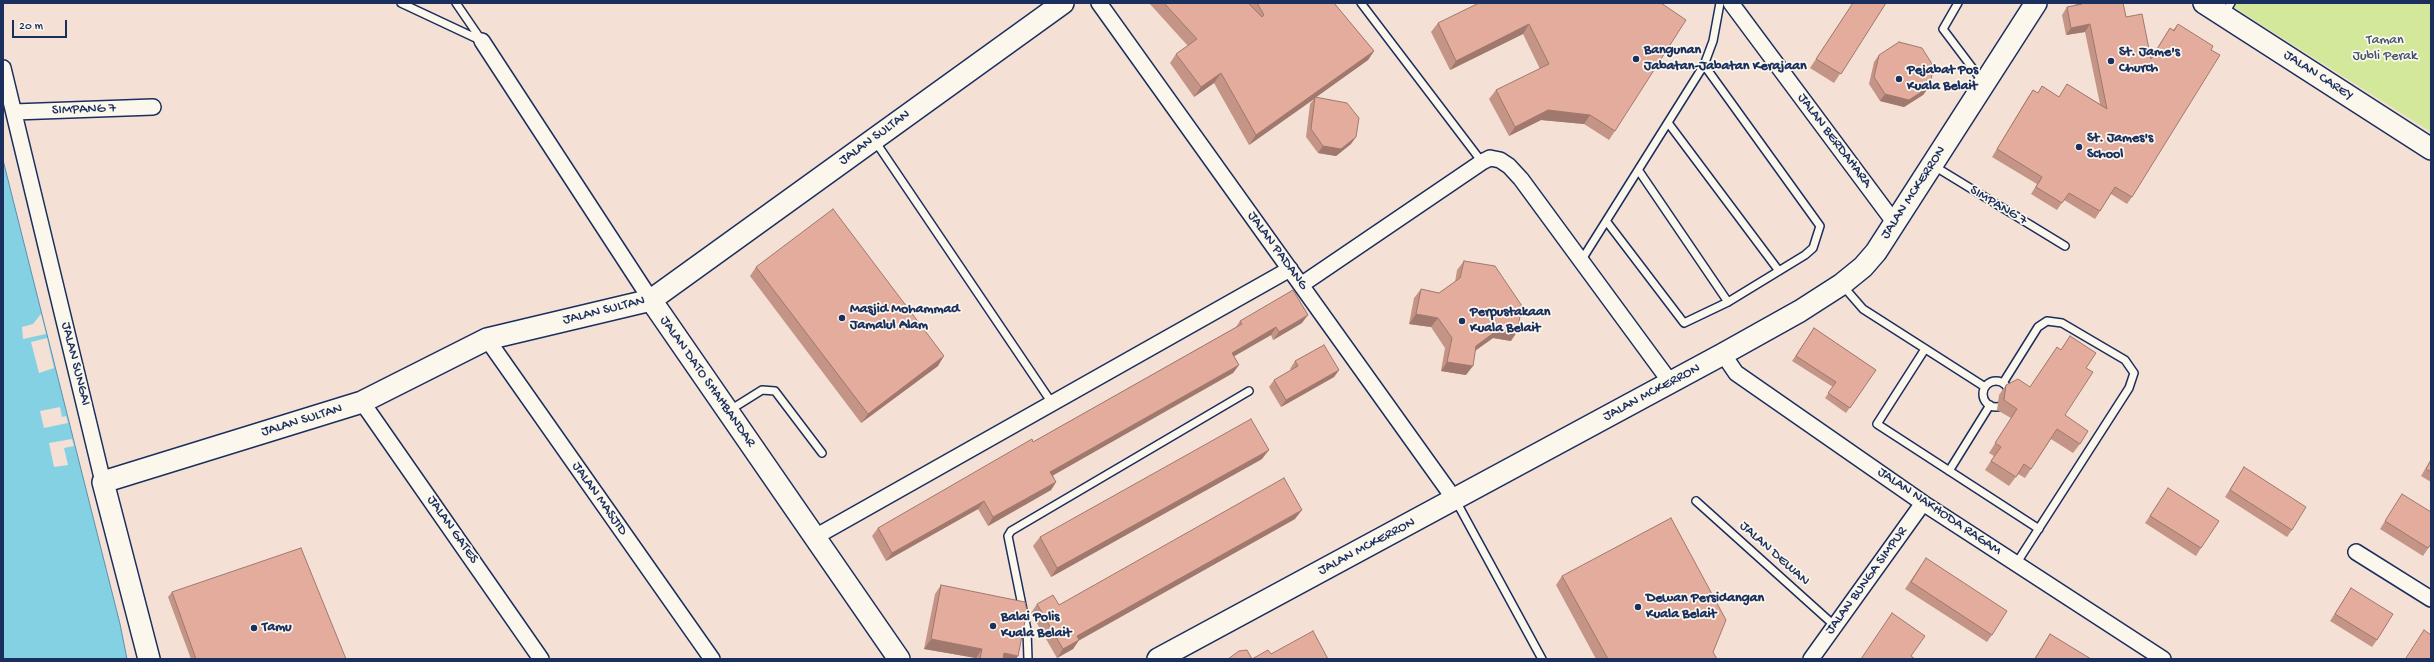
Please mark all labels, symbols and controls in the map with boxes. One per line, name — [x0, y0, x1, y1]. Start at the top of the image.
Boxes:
scale bar — [14, 12, 69, 38]
text: 20 m — [19, 20, 43, 34]
park label: Taman Jubli Perak — [2353, 33, 2417, 66]
place label: Bangunan Jabatan-Jabatan Kerajaan — [1644, 43, 1807, 76]
place label: St. Jame's Church — [2119, 45, 2180, 78]
street label: JALAN CAREY — [2280, 47, 2356, 105]
marker: Bangunan Jabatan-Jabatan Kerajaan — [1631, 54, 1641, 64]
marker: St. Jame's Church — [2106, 56, 2116, 66]
place label: Pejabat Pos Kuala Belait — [1907, 63, 1978, 96]
marker: Pejabat Pos Kuala Belait — [1894, 74, 1904, 84]
street label: JALAN BERDAHARA — [1793, 90, 1875, 192]
street label: SIMPANG 7 — [52, 100, 116, 120]
street label: JALAN SULTAN — [836, 107, 914, 169]
place label: St. James's School — [2087, 131, 2153, 164]
marker: St. James's School — [2074, 142, 2084, 152]
street label: JALAN MCKERRON — [1878, 143, 1950, 243]
street label: SIMPANG 7 — [1966, 182, 2030, 230]
street label: JALAN PADANG — [1243, 209, 1311, 293]
street label: JALAN SULTAN — [561, 293, 647, 329]
place label: Masjid Mohammad Jamalul Alam — [850, 302, 959, 334]
place label: Perpustakaan Kuala Belait — [1470, 305, 1550, 338]
street label: JALAN DATO SHAHBANDAR — [655, 313, 759, 451]
marker: Masjid Mohammad Jamalul Alam — [837, 313, 847, 323]
marker: Perpustakaan Kuala Belait — [1457, 316, 1467, 326]
street label: JALAN SUNGAI — [56, 320, 94, 408]
street label: JALAN MCKERRON — [1601, 360, 1703, 426]
street label: JALAN SULTAN — [259, 401, 345, 441]
street label: JALAN MASJID — [567, 459, 631, 539]
street label: JALAN NAKHODA RAGAM — [1874, 464, 2004, 560]
street label: JALAN GATES — [422, 493, 482, 567]
street label: JALAN MCKERRON — [1316, 514, 1418, 580]
street label: JALAN DEWAN — [1735, 518, 1813, 590]
street label: JALAN BUNGA SIMPUR — [1822, 524, 1912, 638]
place label: Dewan Persidangan Kuala Belait — [1646, 591, 1764, 624]
marker: Dewan Persidangan Kuala Belait — [1633, 602, 1643, 612]
place label: Balai Polis Kuala Belait — [1001, 610, 1071, 642]
place label: Tamu — [262, 620, 292, 636]
marker: Balai Polis Kuala Belait — [988, 621, 998, 631]
marker: Tamu — [249, 623, 259, 633]

